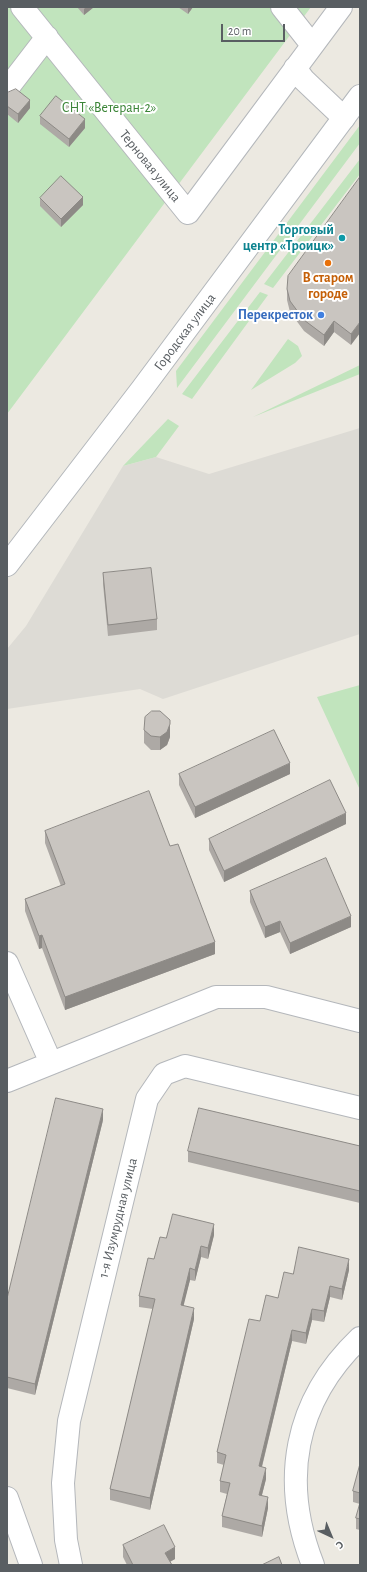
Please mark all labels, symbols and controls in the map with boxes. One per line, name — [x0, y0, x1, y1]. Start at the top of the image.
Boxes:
scale bar — [223, 16, 287, 42]
text: 20 m — [228, 25, 251, 37]
park label: СНТ «Ветеран-2» — [62, 100, 156, 116]
street label: Терновая улица — [116, 126, 184, 206]
place label: Торговый центр «Троицк» — [243, 222, 334, 254]
marker: Торговый центр «Троицк» — [337, 233, 347, 243]
marker: В старом городе — [323, 258, 333, 268]
place label: В старом городе — [302, 270, 354, 302]
street label: Городская улица — [150, 290, 220, 374]
place label: Перекресток — [238, 307, 313, 323]
marker: Перекресток — [316, 310, 326, 320]
street label: 1-я Изумрудная улица — [95, 1156, 141, 1280]
north arrow — [311, 1516, 351, 1556]
text: С — [334, 1539, 346, 1551]

